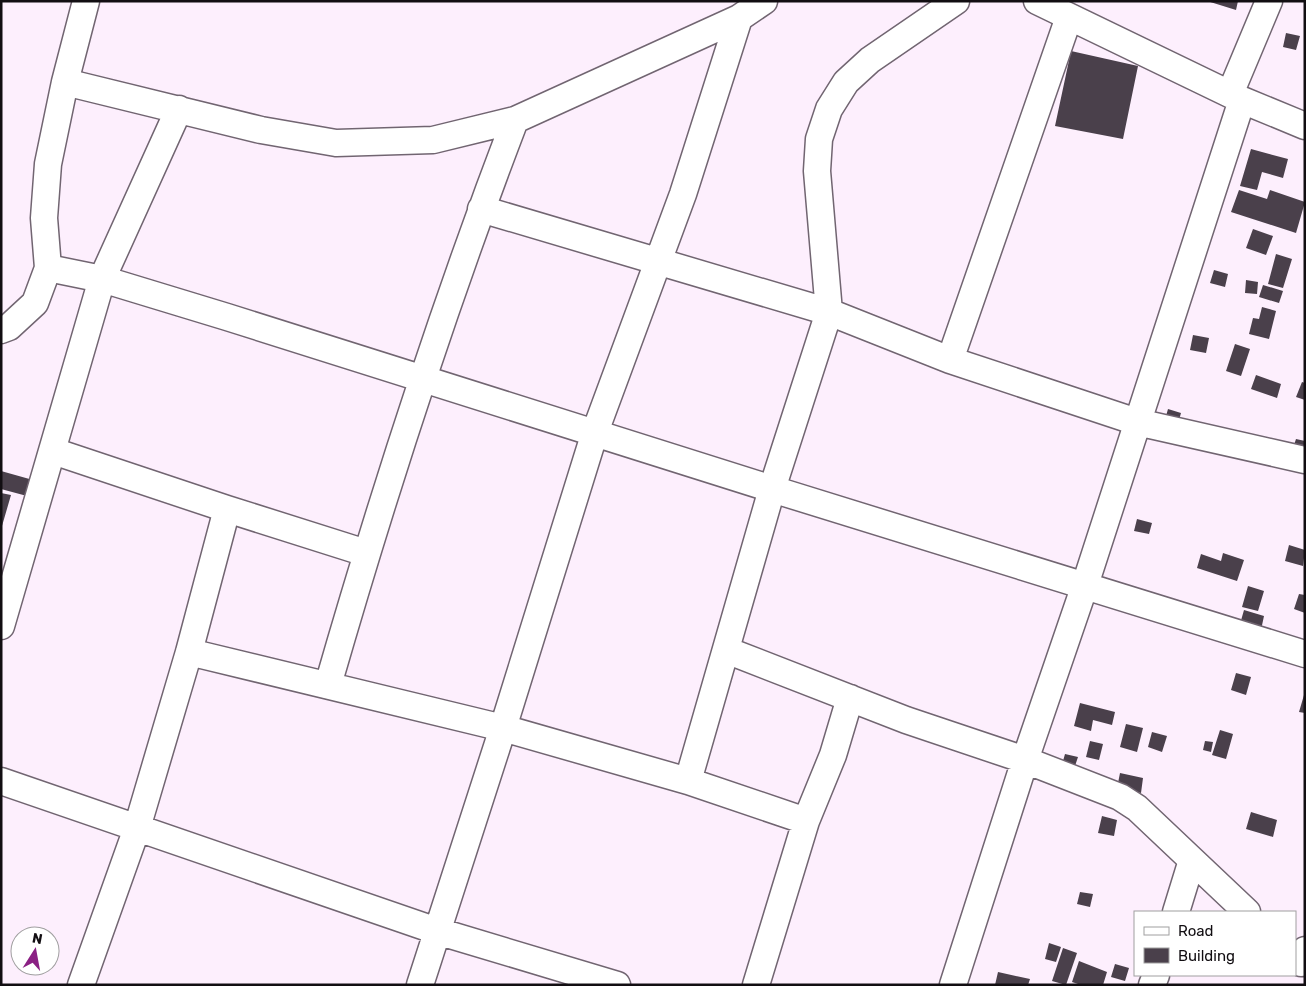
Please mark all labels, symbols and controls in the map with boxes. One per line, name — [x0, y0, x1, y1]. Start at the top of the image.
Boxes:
legend — [1134, 911, 1296, 976]
text: Road — [1178, 922, 1214, 940]
north arrow — [10, 926, 60, 976]
text: N — [31, 929, 44, 948]
text: Building — [1178, 947, 1235, 965]

